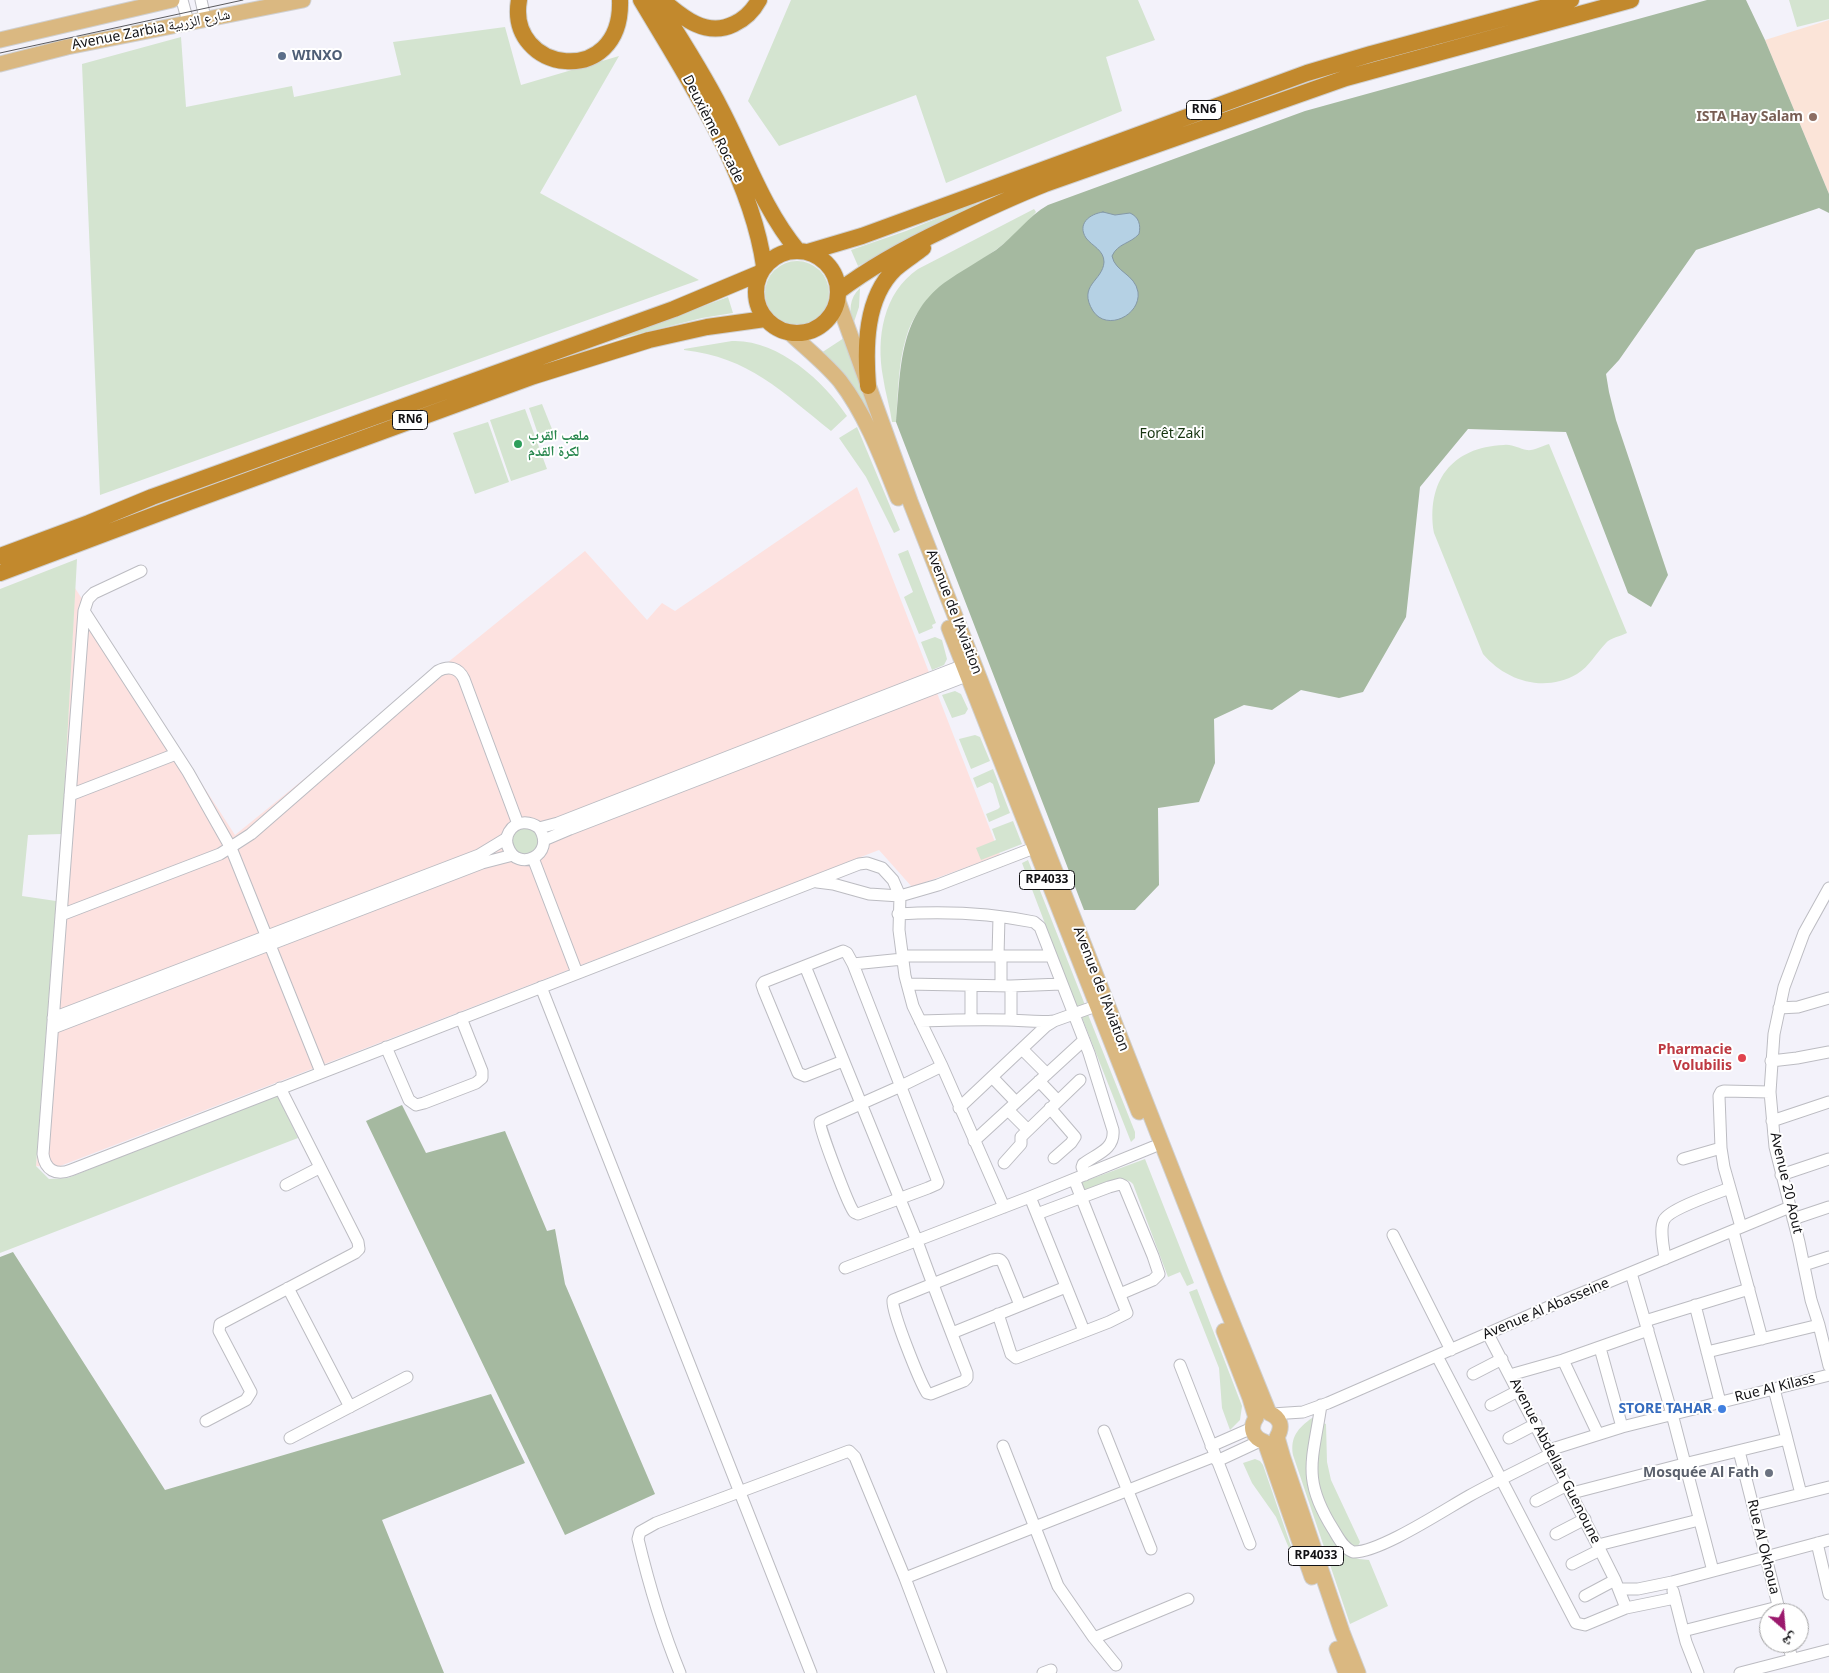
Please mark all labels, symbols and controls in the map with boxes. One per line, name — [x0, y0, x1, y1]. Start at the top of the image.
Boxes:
street label: Avenue Zarbia شارع الزربية — [70, 6, 232, 54]
place label: WINXO — [292, 48, 343, 64]
marker: WINXO — [276, 50, 288, 62]
street label: Deuxième Rocade — [679, 72, 747, 186]
road number: RN6 — [1186, 100, 1222, 120]
place label: ISTA Hay Salam — [1696, 109, 1803, 125]
marker: ISTA Hay Salam — [1807, 111, 1819, 123]
road number: RN6 — [392, 410, 428, 430]
park label: Forêt Zaki — [1140, 426, 1204, 442]
place label: ملعب القرب لكرة القدم — [528, 428, 589, 461]
marker: ملعب القرب لكرة القدم — [512, 438, 524, 450]
street label: Avenue de l'Aviation — [922, 547, 986, 677]
road number: RP4033 — [1020, 870, 1074, 890]
street label: Avenue de l'Aviation — [1069, 924, 1133, 1054]
place label: Pharmacie Volubilis — [1658, 1042, 1732, 1074]
marker: Pharmacie Volubilis — [1736, 1052, 1748, 1064]
street label: Avenue 20 Aout — [1766, 1131, 1806, 1235]
street label: Avenue Al Abasseine — [1480, 1275, 1612, 1343]
street label: Rue Al Kilass — [1733, 1370, 1817, 1406]
street label: Avenue Abdellah Guenoune — [1506, 1376, 1604, 1546]
place label: STORE TAHAR — [1618, 1401, 1712, 1417]
marker: STORE TAHAR — [1716, 1403, 1728, 1415]
place label: Mosquée Al Fath — [1643, 1465, 1759, 1481]
marker: Mosquée Al Fath — [1763, 1467, 1775, 1479]
street label: Rue Al Okhoua — [1743, 1498, 1783, 1596]
road number: RP4033 — [1288, 1546, 1344, 1565]
north arrow — [1759, 1603, 1809, 1653]
text: ش — [1780, 1629, 1802, 1653]

